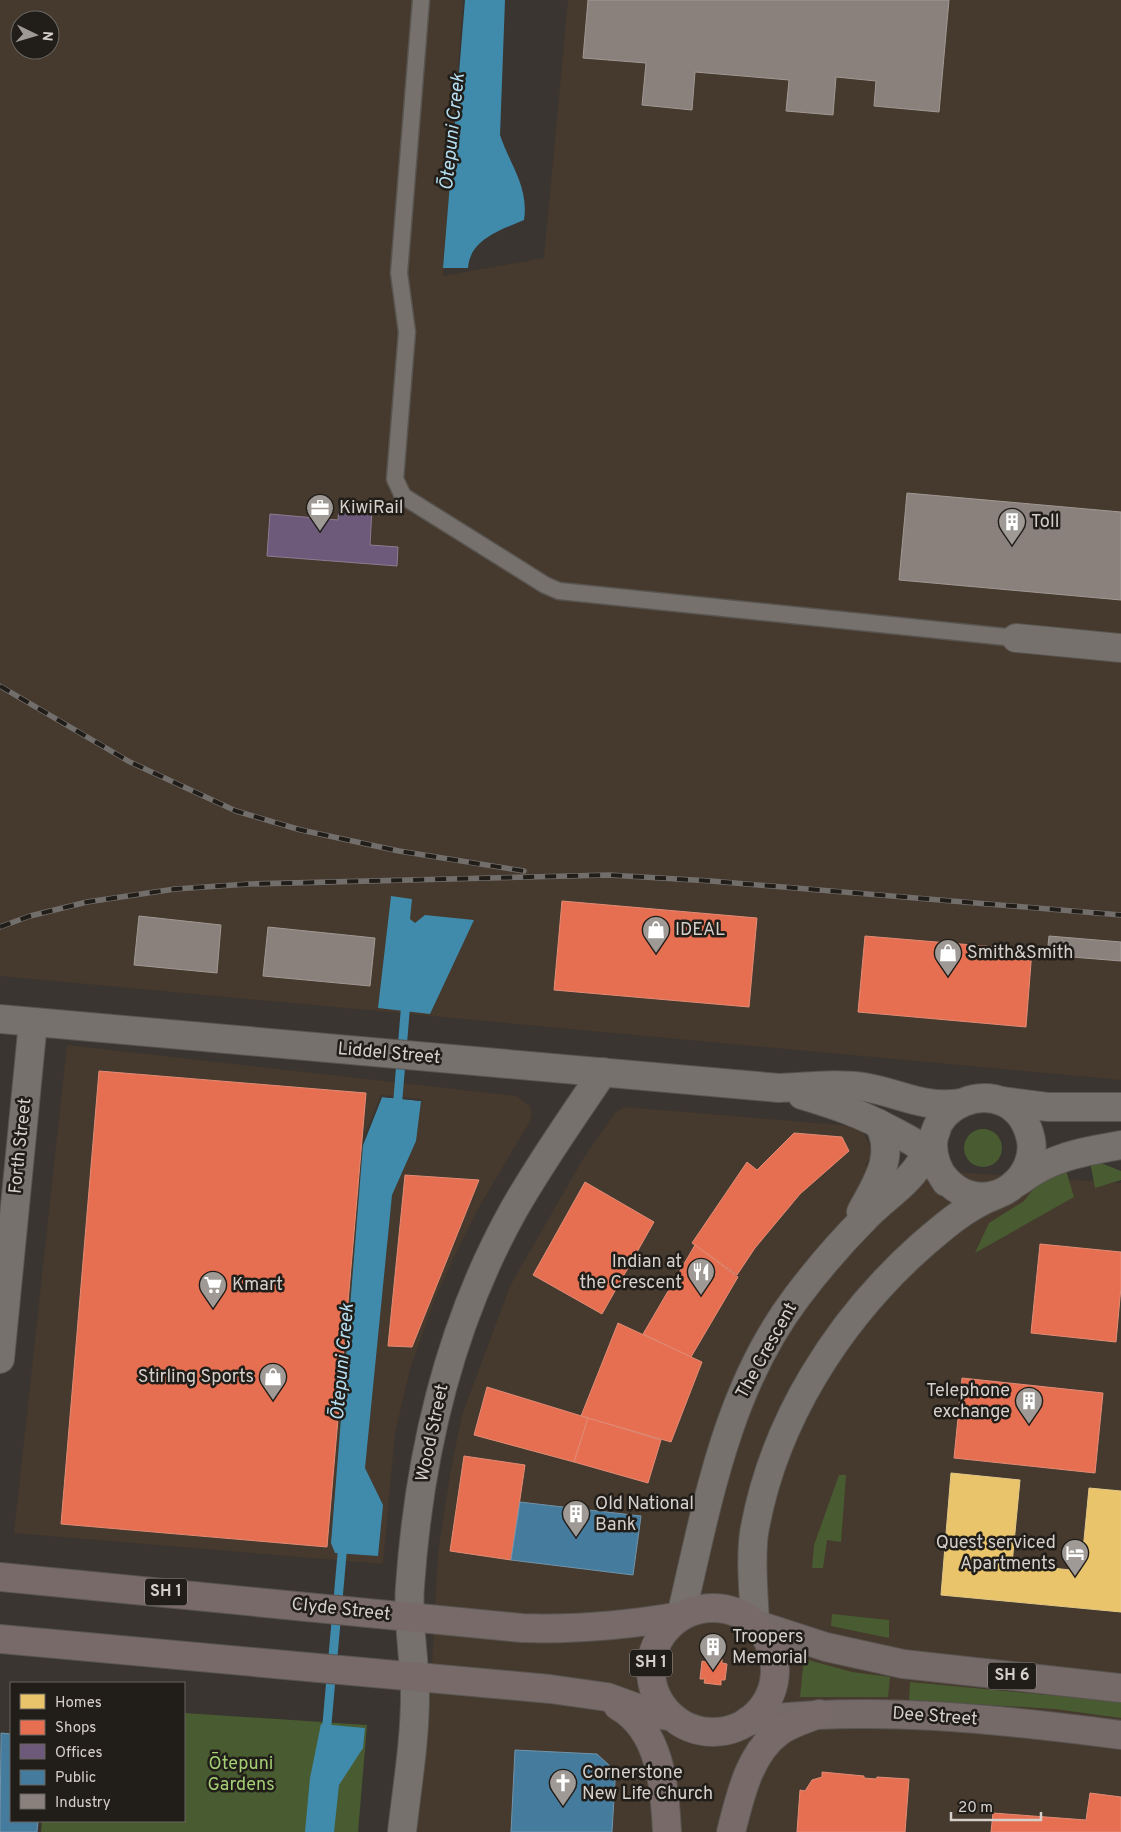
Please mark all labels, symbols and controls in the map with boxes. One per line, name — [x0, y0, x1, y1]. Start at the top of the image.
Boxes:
north arrow — [10, 10, 60, 60]
text: N — [38, 30, 55, 42]
water label: Ōtepuni Creek — [434, 72, 471, 192]
office icon: KiwiRail — [305, 493, 335, 532]
place label: KiwiRail — [339, 497, 403, 520]
building icon: Toll — [997, 507, 1027, 546]
place label: Toll — [1031, 511, 1059, 534]
shop icon: IDEAL — [641, 915, 671, 954]
place label: IDEAL — [675, 919, 725, 942]
shop icon: Smith&Smith — [933, 938, 963, 977]
place label: Smith&Smith — [967, 942, 1073, 965]
street label: Liddel Street — [337, 1038, 441, 1070]
street label: Forth Street — [5, 1097, 37, 1195]
place label: Indian at the Crescent — [580, 1251, 682, 1295]
restaurant icon: Indian at the Crescent — [686, 1257, 716, 1296]
supermarket icon: Kmart — [198, 1270, 228, 1309]
place label: Kmart — [232, 1274, 283, 1297]
street label: The Crescent — [731, 1299, 803, 1403]
water label: Ōtepuni Creek — [325, 1302, 360, 1422]
shop icon: Stirling Sports — [258, 1362, 288, 1401]
place label: Stirling Sports — [138, 1366, 254, 1389]
place label: Telephone exchange — [926, 1380, 1010, 1424]
street label: Wood Street — [411, 1382, 455, 1484]
building icon: Telephone exchange — [1014, 1386, 1044, 1425]
place label: Old National Bank — [595, 1493, 694, 1537]
building icon: Old National Bank — [561, 1499, 591, 1538]
place label: Quest serviced Apartments — [936, 1532, 1056, 1576]
hotel icon: Quest serviced Apartments — [1060, 1538, 1090, 1577]
road number: SH 1 — [145, 1578, 187, 1605]
street label: Clyde Street — [290, 1593, 392, 1627]
place label: Troopers Memorial — [732, 1626, 808, 1670]
building icon: Troopers Memorial — [698, 1632, 728, 1671]
road number: SH 1 — [630, 1650, 672, 1676]
road number: SH 6 — [988, 1662, 1036, 1690]
legend — [10, 1682, 185, 1822]
text: Homes — [55, 1694, 102, 1713]
street label: Dee Street — [892, 1703, 978, 1731]
text: Shops — [55, 1719, 96, 1738]
text: Offices — [55, 1744, 102, 1763]
park label: Ōtepuni Gardens — [207, 1751, 275, 1797]
place label: Cornerstone New Life Church — [582, 1762, 713, 1806]
church icon: Cornerstone New Life Church — [548, 1768, 578, 1807]
text: Public — [55, 1769, 96, 1788]
scale bar — [951, 1790, 1041, 1822]
text: Industry — [55, 1794, 111, 1813]
text: 20 m — [958, 1799, 993, 1818]

